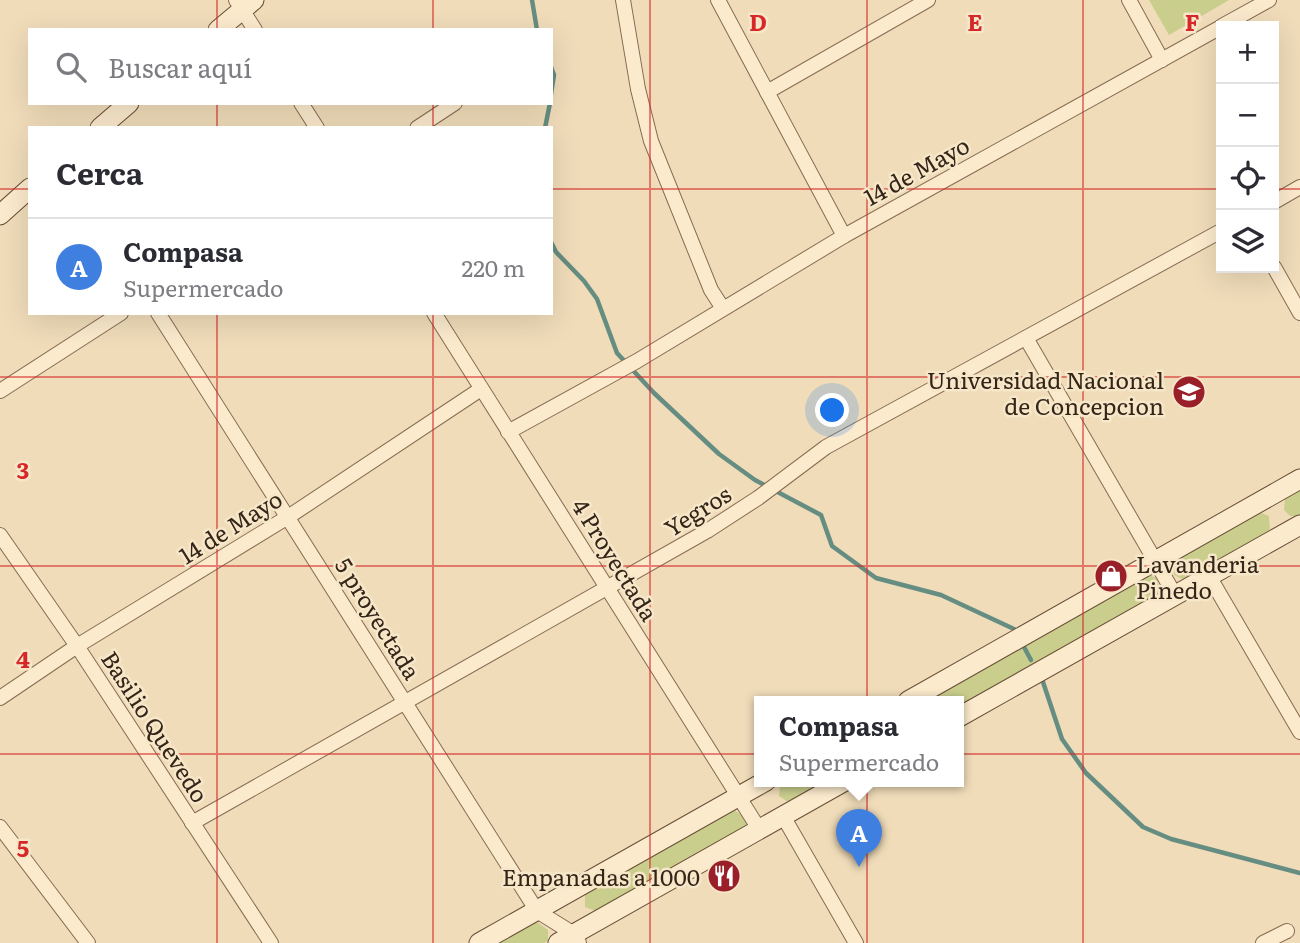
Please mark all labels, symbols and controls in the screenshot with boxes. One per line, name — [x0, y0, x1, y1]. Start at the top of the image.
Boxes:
text: D — [749, 4, 767, 38]
text: E — [967, 4, 983, 38]
text: F — [1185, 4, 1200, 38]
map controls — [1216, 21, 1279, 273]
button: + — [1216, 21, 1279, 84]
search box — [28, 28, 553, 105]
text: Buscar aquí — [108, 47, 252, 86]
icon: search — [52, 48, 90, 86]
button: − — [1216, 84, 1279, 147]
street label: 14 de Mayo — [857, 127, 975, 213]
button: locate — [1216, 147, 1279, 210]
text: Cerca — [56, 150, 143, 194]
button: layers — [1216, 210, 1279, 273]
text: Compasa — [123, 231, 243, 270]
text: A — [70, 250, 88, 284]
text: 220 m — [461, 250, 525, 284]
text: Supermercado — [123, 270, 283, 304]
place label: Universidad Nacional de Concepcion — [927, 362, 1164, 422]
school or university icon: Universidad Nacional de Concepcion — [1170, 373, 1208, 411]
your location — [815, 393, 849, 427]
text: 3 — [17, 452, 29, 486]
street label: Yegros — [657, 476, 737, 544]
street label: 14 de Mayo — [172, 481, 288, 571]
street label: 4 Proyectada — [565, 491, 668, 627]
place label: Lavanderia Pinedo — [1136, 546, 1260, 606]
street label: 5 proyectada — [328, 551, 430, 686]
shop icon: Lavanderia Pinedo — [1092, 557, 1130, 595]
text: 4 — [16, 641, 30, 675]
street label: Basilio Quevedo — [94, 643, 218, 809]
popup — [754, 696, 964, 787]
text: Compasa — [779, 705, 899, 744]
text: Supermercado — [779, 744, 939, 778]
pin: A — [836, 809, 882, 867]
text: 5 — [17, 830, 29, 864]
restaurant icon: Empanadas a 1000 — [705, 857, 743, 895]
place label: Empanadas a 1000 — [502, 859, 700, 893]

